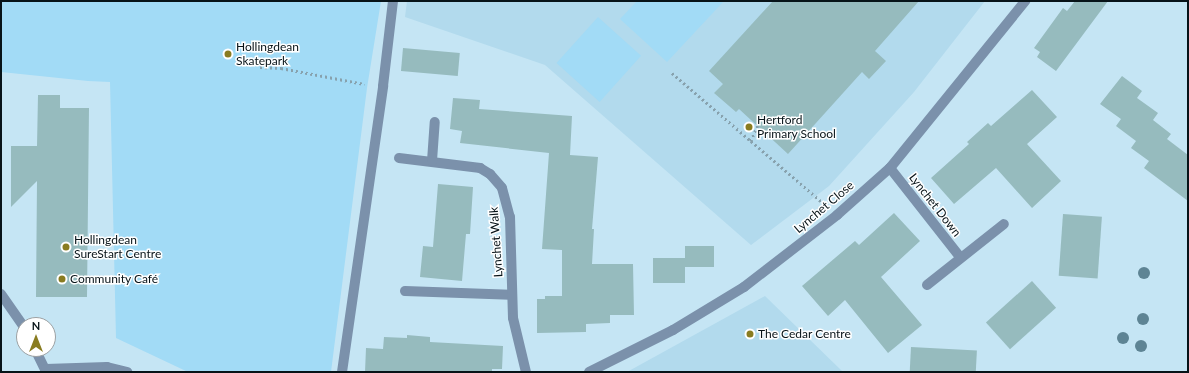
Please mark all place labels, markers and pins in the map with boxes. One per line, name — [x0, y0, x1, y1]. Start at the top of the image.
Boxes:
place label: Hollingdean Skatepark — [236, 40, 299, 68]
marker: Hollingdean Skatepark — [223, 49, 233, 59]
place label: Hertford Primary School — [757, 113, 836, 141]
marker: Hertford Primary School — [744, 122, 754, 132]
place label: Hollingdean SureStart Centre — [74, 233, 161, 261]
marker: Hollingdean SureStart Centre — [61, 242, 71, 252]
place label: Community Café — [70, 272, 158, 286]
marker: Community Café — [57, 274, 67, 284]
place label: The Cedar Centre — [758, 327, 851, 341]
marker: The Cedar Centre — [745, 329, 755, 339]

